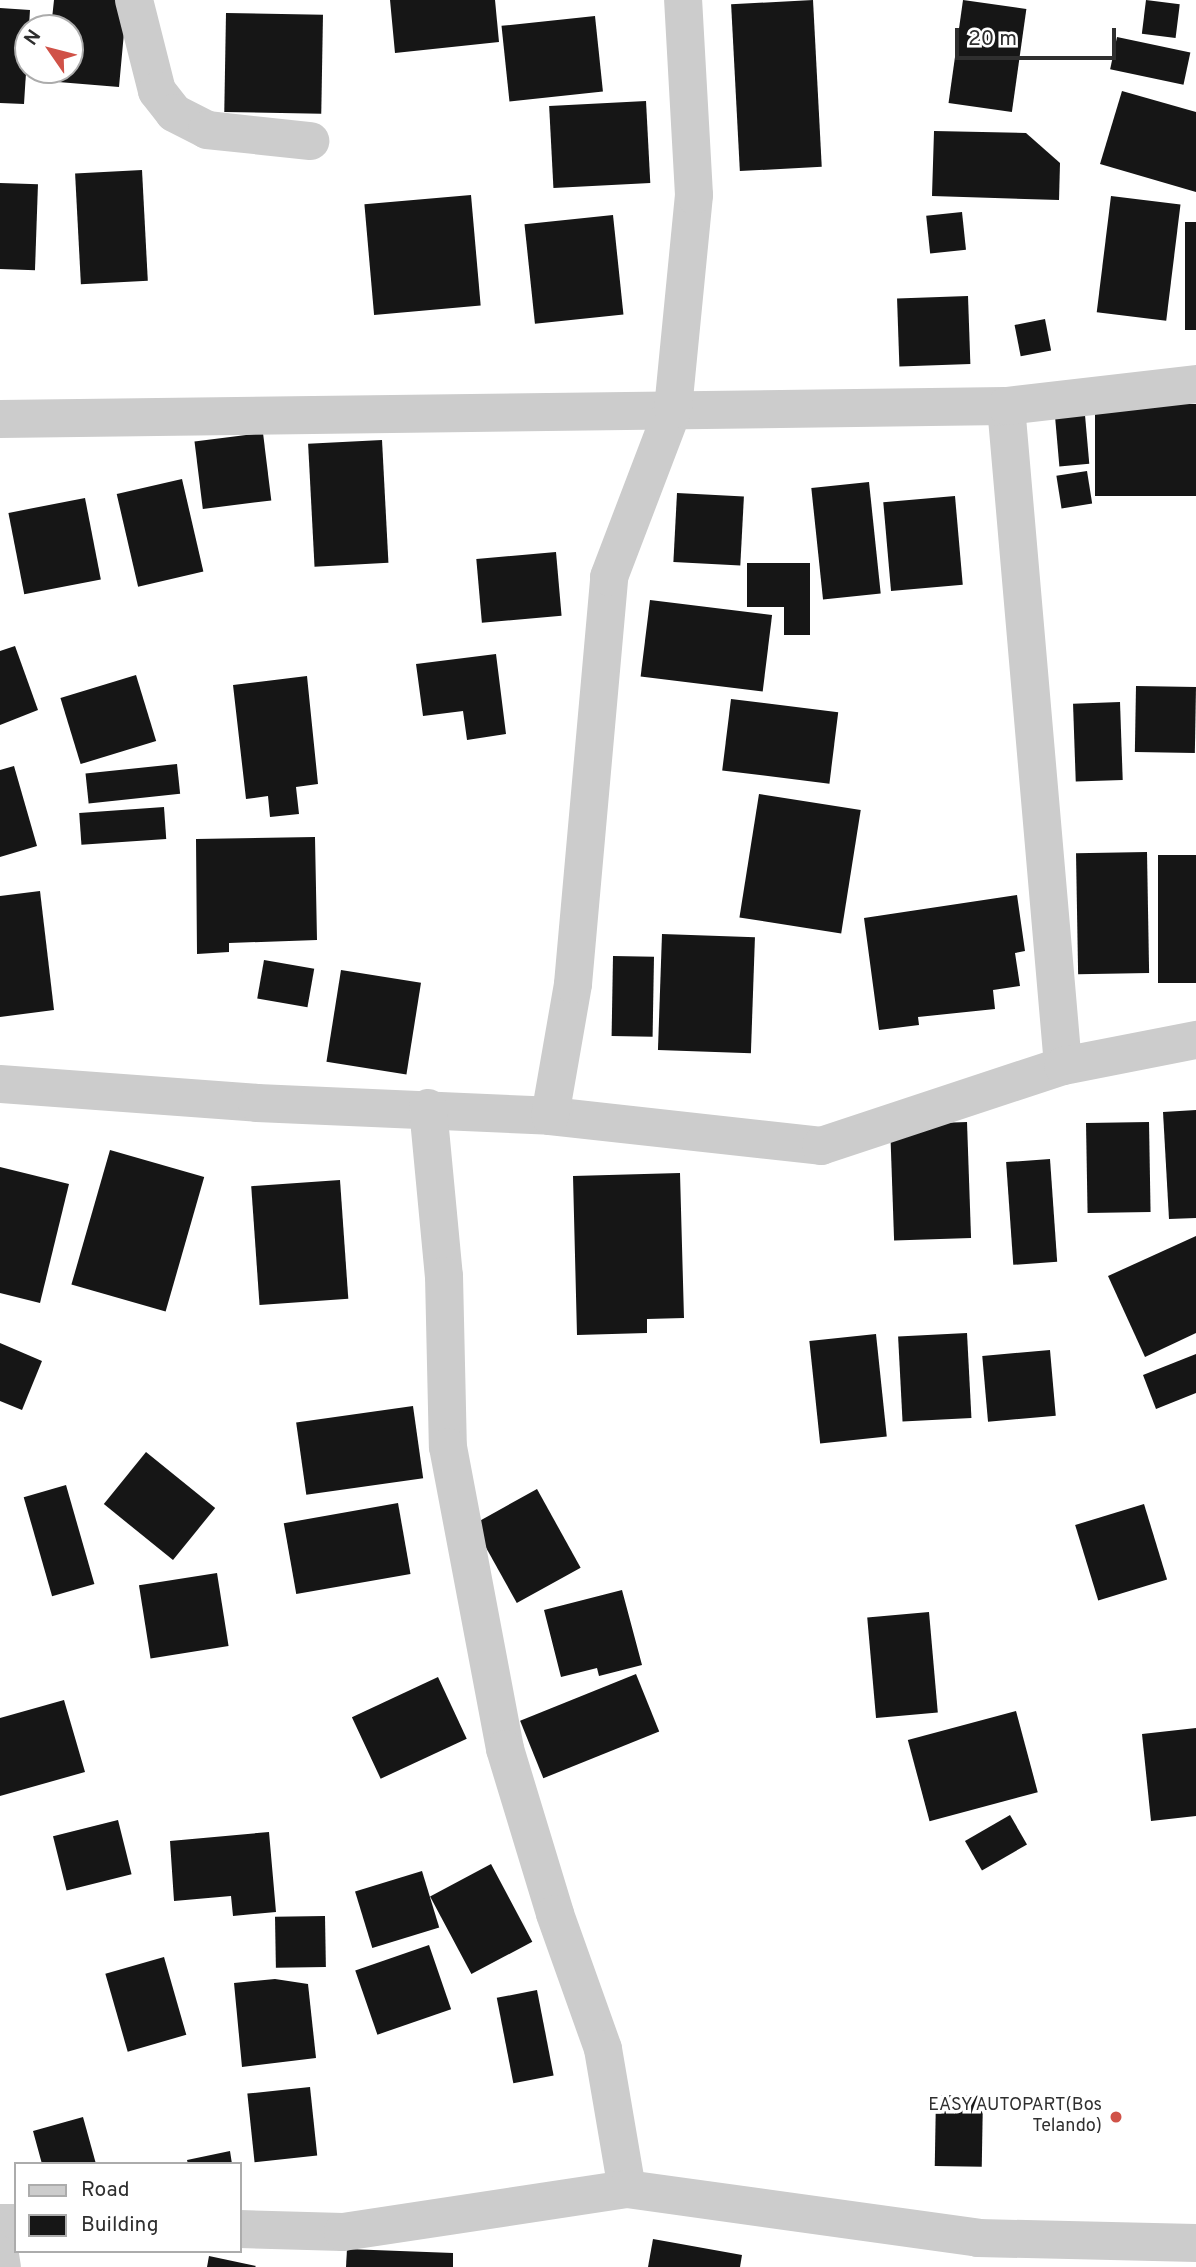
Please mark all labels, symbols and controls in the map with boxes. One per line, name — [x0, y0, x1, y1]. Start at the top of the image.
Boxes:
north arrow — [14, 14, 84, 84]
scale bar — [958, 14, 1119, 58]
text: N — [20, 26, 47, 51]
text: 20 m — [968, 26, 1017, 53]
place label: EASY AUTOPART(Bos Telando) — [927, 2096, 1102, 2138]
marker: EASY AUTOPART(Bos Telando) — [1108, 2109, 1124, 2125]
legend — [14, 2162, 242, 2253]
text: Road — [81, 2177, 130, 2204]
text: Building — [81, 2212, 159, 2239]

